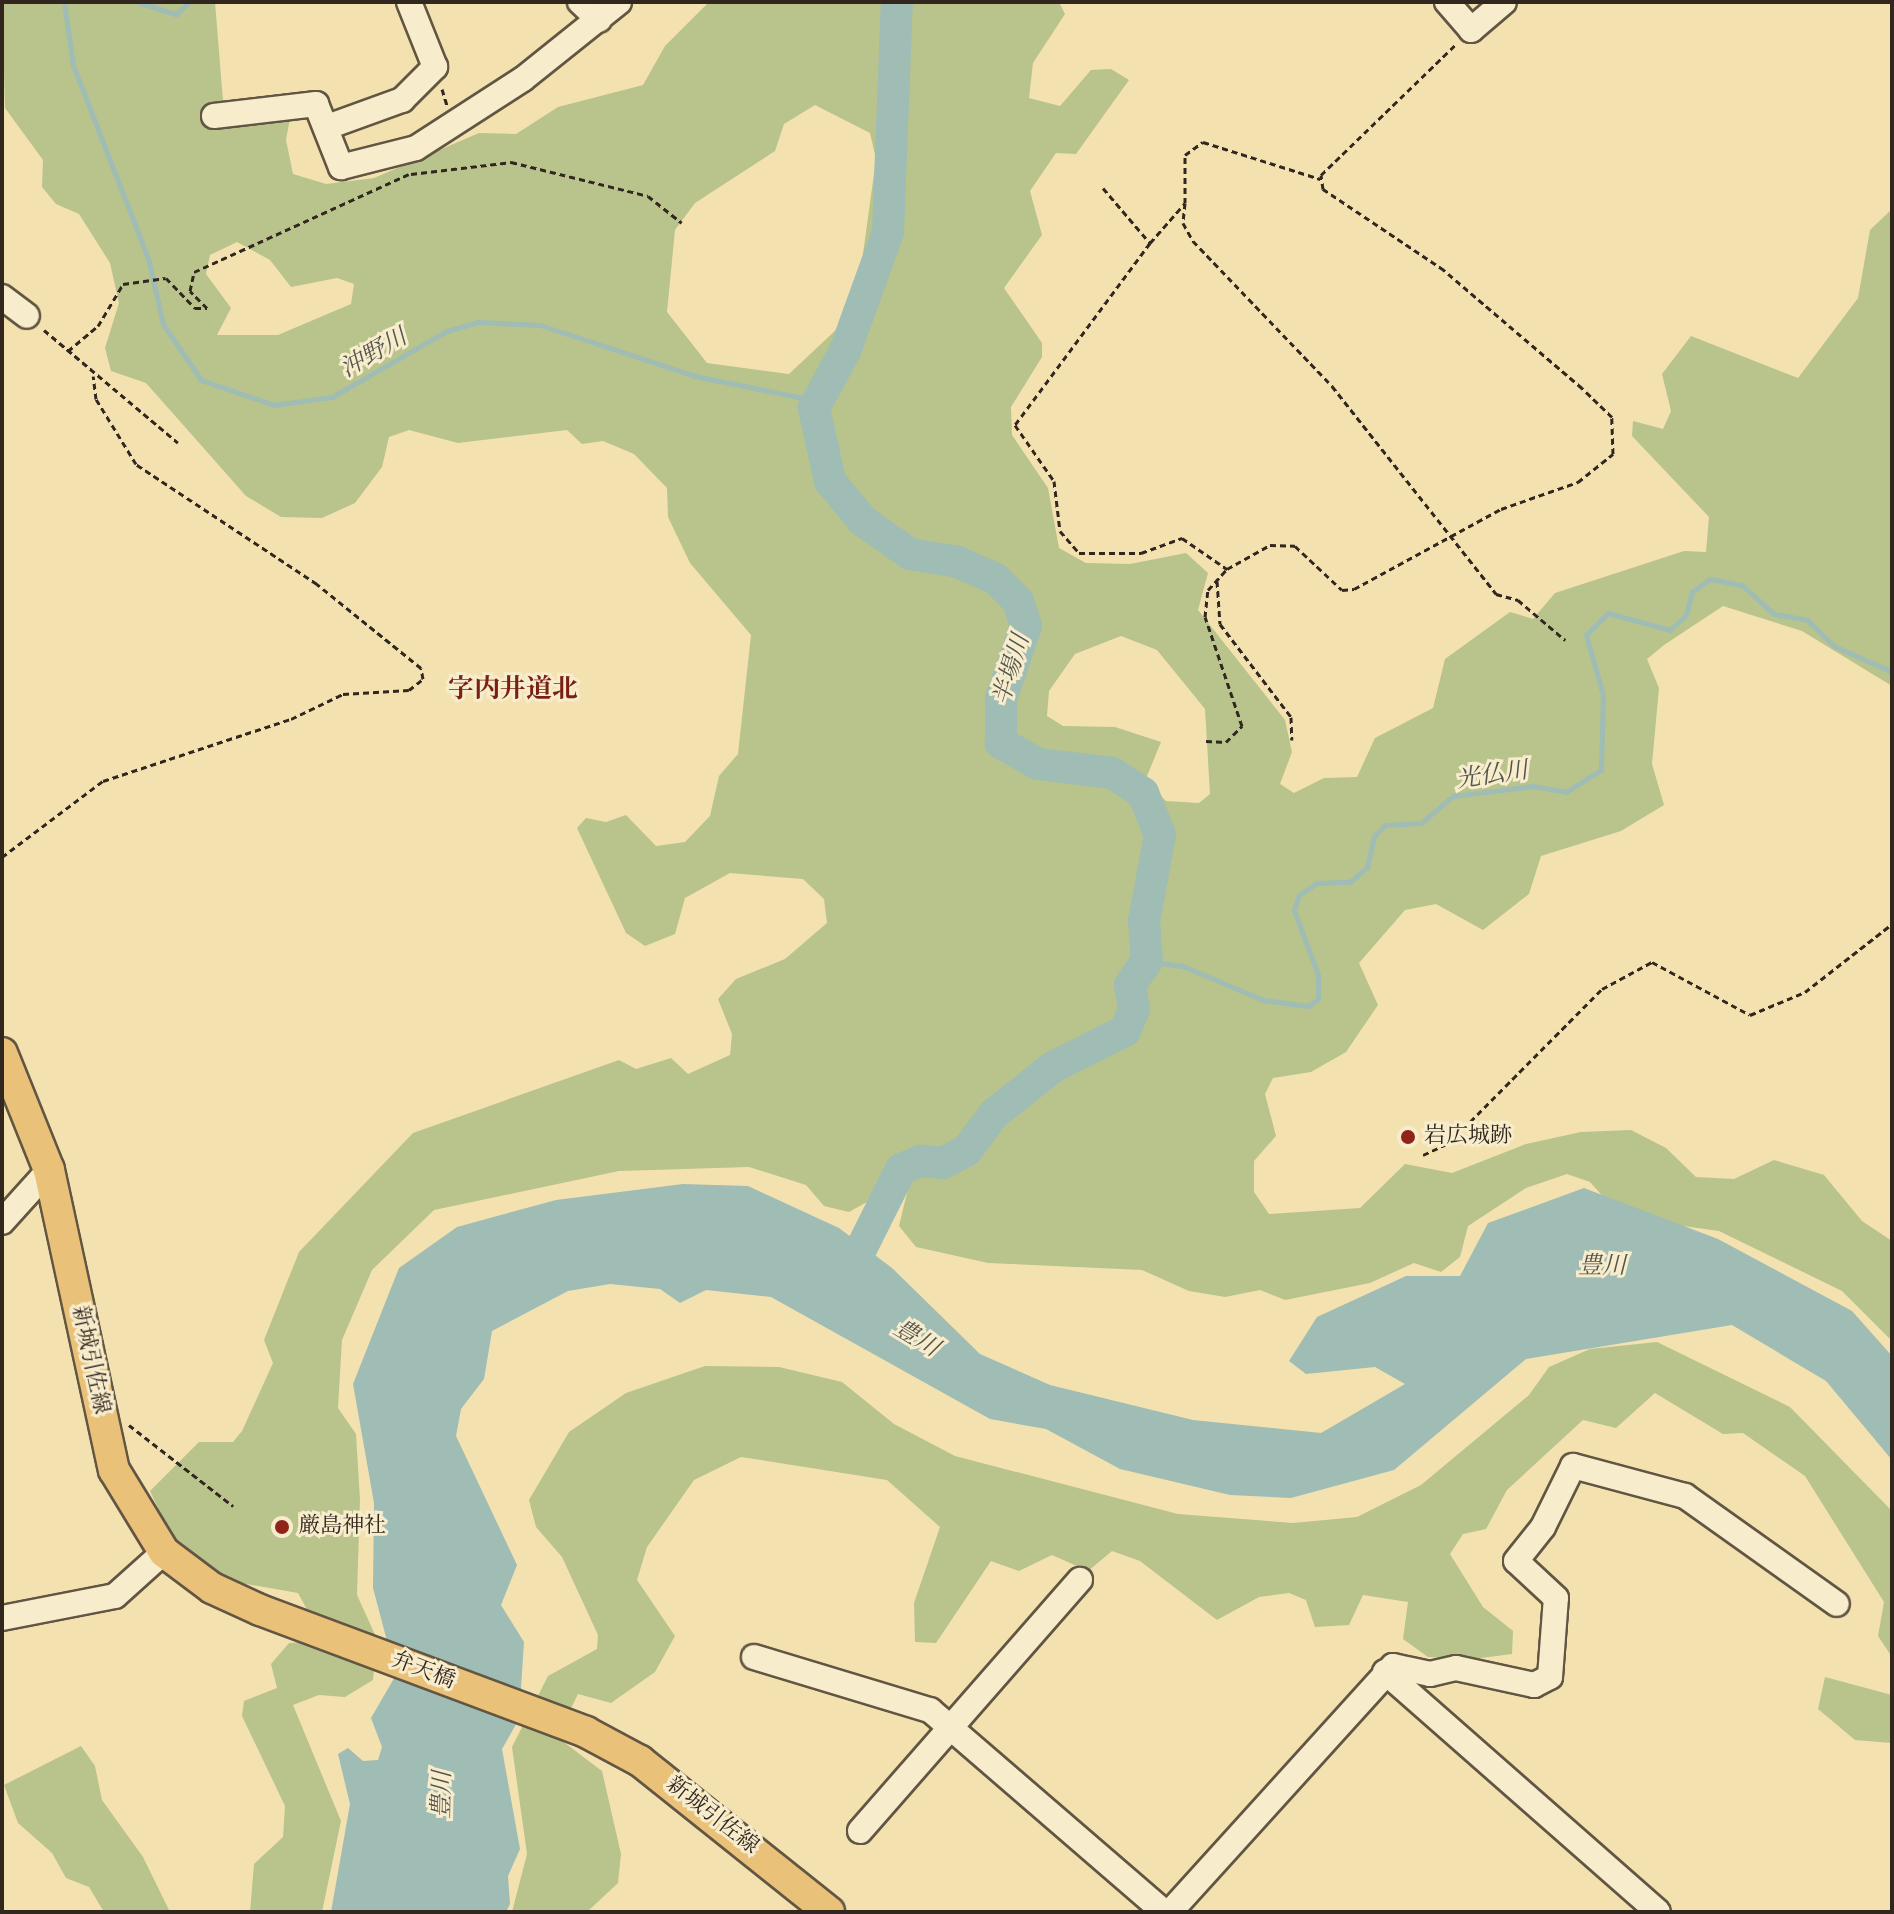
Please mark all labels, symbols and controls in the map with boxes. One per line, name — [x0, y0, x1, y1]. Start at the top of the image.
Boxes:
water label: 沖野川 — [336, 324, 412, 384]
water label: 半場川 — [988, 631, 1036, 709]
district label: 字内井道北 — [448, 674, 578, 706]
water label: 光仏川 — [1454, 757, 1530, 795]
place label: 岩広城跡 — [1424, 1124, 1512, 1150]
marker: 岩広城跡 — [1399, 1128, 1417, 1146]
water label: 豊川 — [1578, 1253, 1626, 1281]
street label: 新城引佐線 — [66, 1303, 114, 1417]
water label: 豊川 — [888, 1314, 944, 1364]
place label: 厳島神社 — [298, 1514, 386, 1540]
marker: 厳島神社 — [273, 1518, 291, 1536]
street label: 弁天橋 — [387, 1647, 459, 1695]
water label: 豊川 — [428, 1771, 458, 1819]
street label: 新城引佐線 — [661, 1772, 763, 1860]

